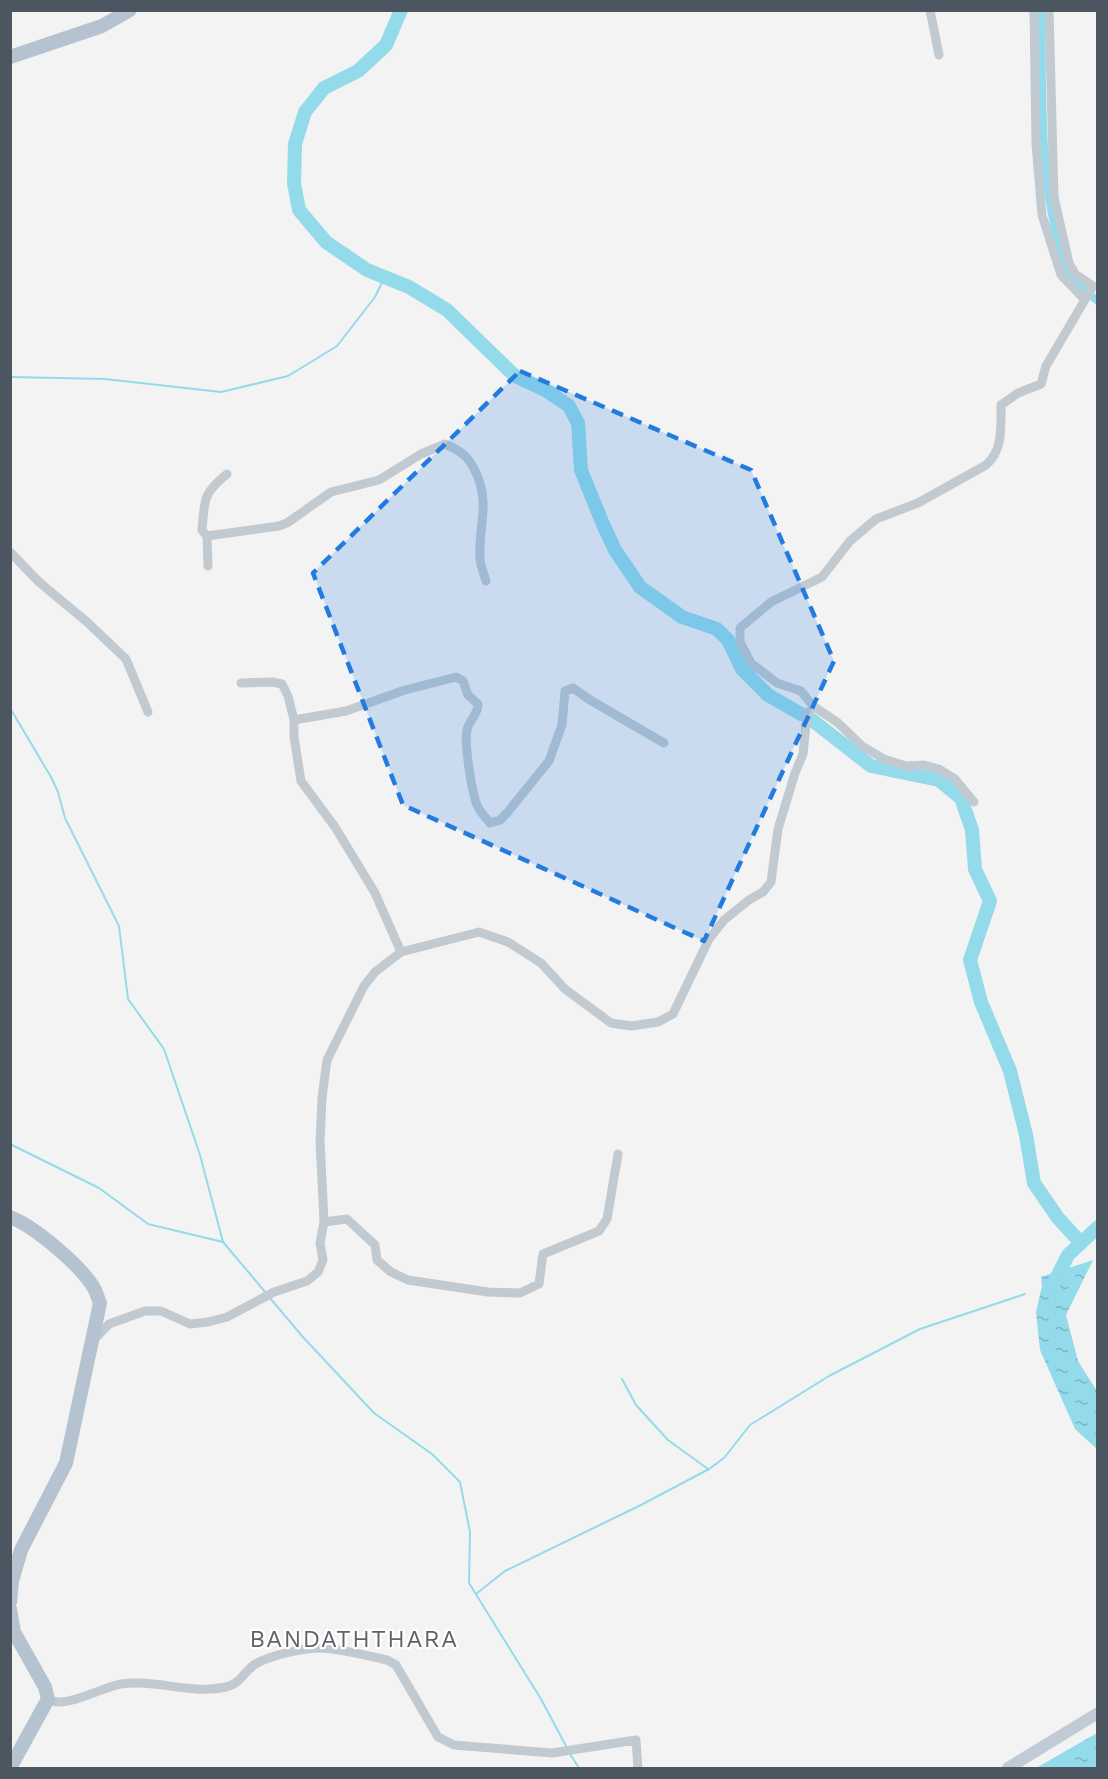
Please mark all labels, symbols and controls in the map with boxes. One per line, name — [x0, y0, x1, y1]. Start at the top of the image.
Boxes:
district label: BANDATHTHARA — [249, 1625, 459, 1653]

